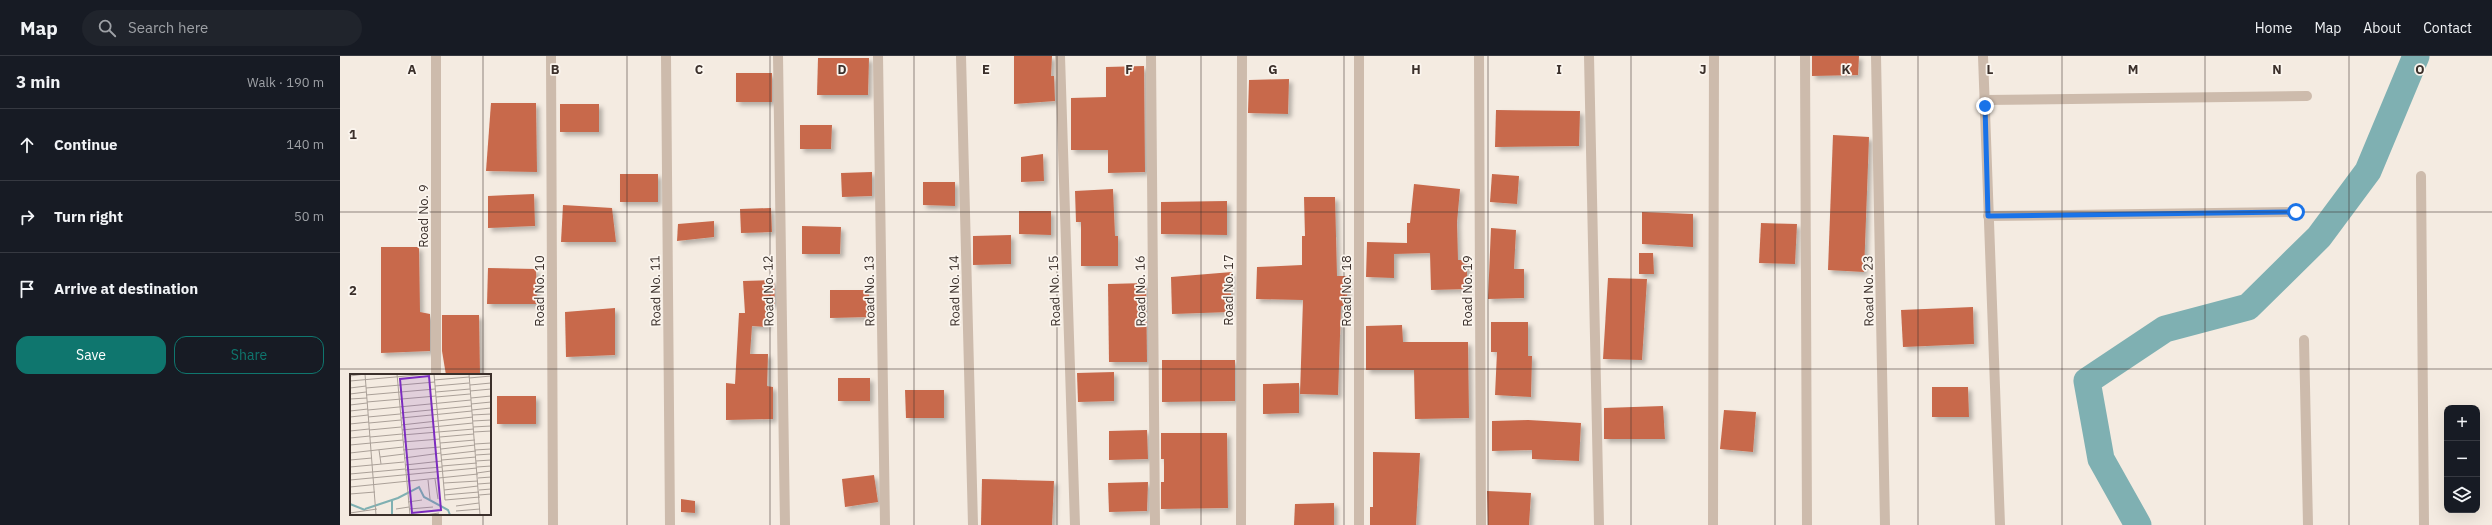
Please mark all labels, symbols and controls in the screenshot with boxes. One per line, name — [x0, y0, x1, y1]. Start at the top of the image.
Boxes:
search box — [82, 10, 362, 46]
text: Map — [20, 16, 58, 40]
icon: search — [96, 17, 118, 39]
text: Search here — [128, 18, 208, 37]
text: Home — [2255, 19, 2292, 37]
text: Map — [2314, 19, 2341, 37]
text: About — [2363, 19, 2401, 37]
text: Contact — [2423, 19, 2472, 37]
text: A — [408, 61, 417, 78]
text: B — [551, 61, 560, 78]
text: C — [695, 61, 704, 78]
text: D — [837, 61, 847, 78]
text: E — [982, 61, 990, 78]
text: F — [1125, 61, 1133, 78]
text: G — [1268, 61, 1278, 78]
text: H — [1411, 61, 1421, 78]
text: I — [1556, 61, 1562, 78]
text: J — [1699, 61, 1707, 78]
text: K — [1841, 61, 1851, 78]
text: L — [1987, 61, 1994, 78]
text: M — [2128, 61, 2138, 78]
text: N — [2272, 61, 2282, 78]
text: O — [2415, 61, 2425, 78]
text: 3 min — [16, 71, 60, 93]
text: Walk · 190 m — [247, 74, 324, 91]
route end — [1976, 97, 1994, 115]
text: 1 — [349, 126, 357, 143]
icon: ahead — [16, 134, 38, 156]
text: Continue — [54, 135, 118, 154]
text: 140 m — [286, 136, 324, 153]
street label: Road No. 9 — [415, 184, 432, 248]
route start — [2287, 203, 2305, 221]
icon: right — [16, 206, 38, 228]
text: Turn right — [54, 207, 123, 226]
text: 50 m — [294, 208, 324, 225]
street label: Road No. 17 — [1220, 254, 1237, 326]
street label: Road No. 10 — [531, 255, 548, 327]
street label: Road No. 11 — [646, 255, 665, 327]
street label: Road No. 12 — [759, 255, 778, 327]
street label: Road No. 13 — [860, 255, 879, 327]
street label: Road No. 14 — [945, 255, 964, 327]
street label: Road No. 15 — [1045, 255, 1064, 327]
street label: Road No. 16 — [1131, 255, 1150, 327]
street label: Road No. 18 — [1338, 255, 1355, 327]
street label: Road No. 19 — [1459, 255, 1476, 327]
street label: Road No. 23 — [1859, 255, 1878, 327]
icon: arrive — [16, 278, 38, 300]
text: Arrive at destination — [54, 279, 198, 298]
text: 2 — [349, 282, 357, 299]
button: Save — [16, 336, 166, 374]
button: Share — [174, 336, 324, 374]
inset map — [350, 374, 491, 515]
map controls — [2444, 405, 2480, 513]
button: + — [2444, 405, 2480, 441]
button: − — [2444, 441, 2480, 477]
button: layers — [2444, 477, 2480, 513]

